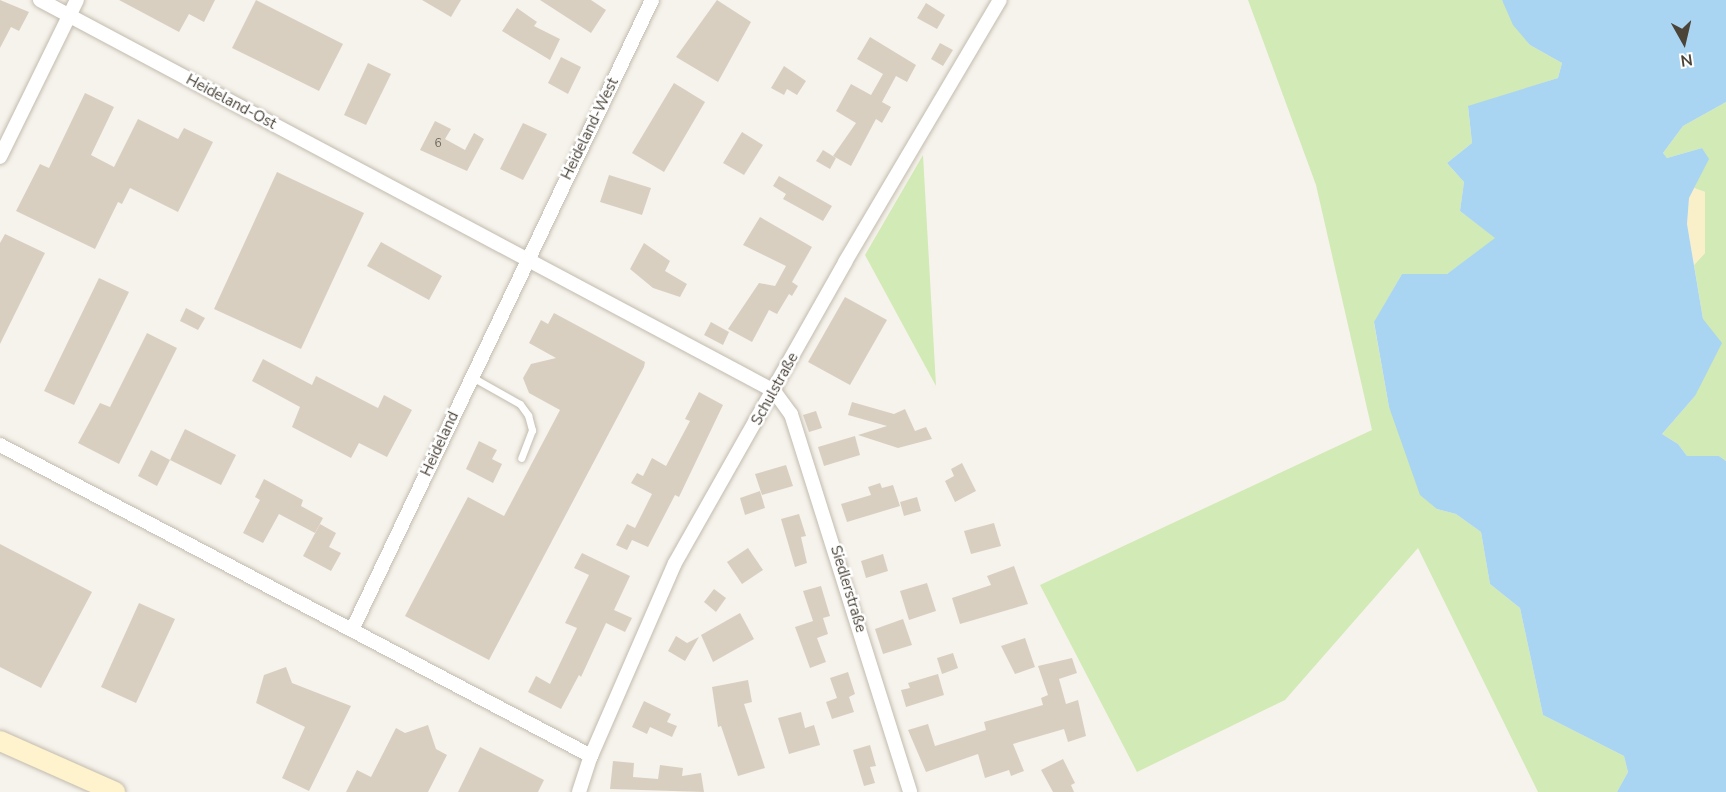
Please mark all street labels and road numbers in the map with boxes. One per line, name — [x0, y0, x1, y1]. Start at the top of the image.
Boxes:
street label: Heideland-Ost — [183, 71, 279, 133]
street label: Heideland-West — [558, 75, 622, 183]
street label: Schulstraße — [748, 350, 802, 428]
street label: Heideland — [417, 409, 463, 479]
street label: Siedlerstraße — [826, 543, 870, 635]

